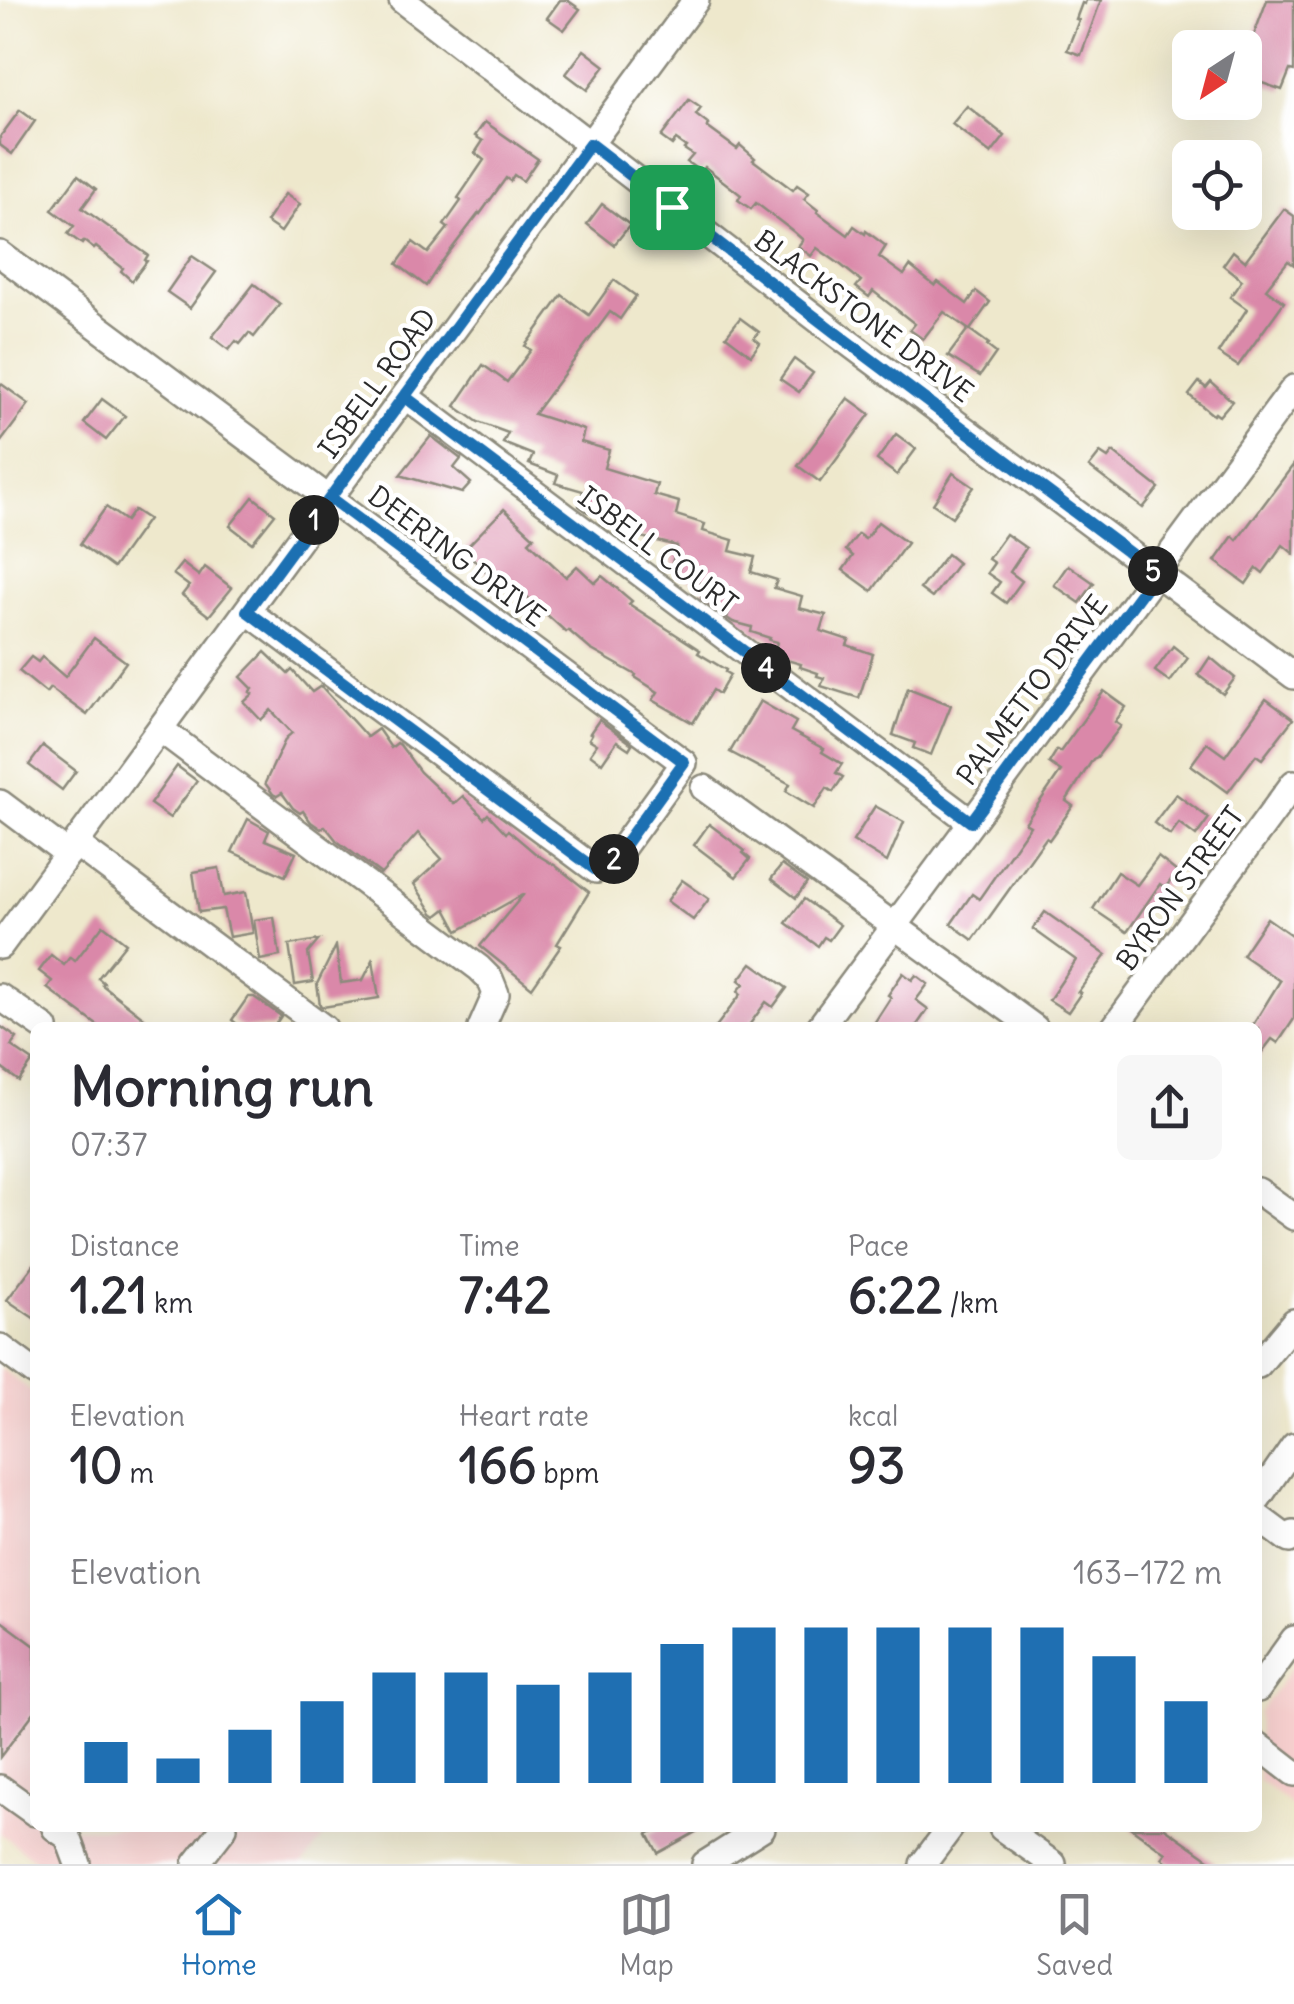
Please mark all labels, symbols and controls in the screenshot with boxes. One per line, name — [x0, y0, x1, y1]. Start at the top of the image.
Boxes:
north arrow — [1172, 30, 1262, 120]
map controls — [1172, 30, 1262, 230]
button: locate — [1172, 140, 1262, 230]
pin — [630, 165, 715, 250]
icon: arrive — [645, 180, 700, 235]
street label: BLACKSTONE DRIVE — [747, 222, 981, 410]
street label: ISBELL ROAD — [310, 301, 444, 465]
street label: DEERING DRIVE — [361, 478, 553, 634]
street label: ISBELL COURT — [571, 478, 745, 622]
pin: 1 — [289, 495, 339, 545]
text: 1 — [308, 502, 320, 538]
pin: 5 — [1128, 546, 1178, 596]
text: 5 — [1145, 553, 1161, 589]
street label: PALMETTO DRIVE — [949, 588, 1115, 792]
pin: 4 — [741, 643, 791, 693]
text: 4 — [758, 650, 774, 686]
street label: BYRON STREET — [1108, 799, 1252, 977]
pin: 2 — [589, 834, 639, 884]
text: 2 — [606, 841, 622, 877]
text: Morning run — [70, 1052, 374, 1121]
button: share — [1117, 1055, 1222, 1160]
text: 07:37 — [70, 1124, 147, 1165]
text: Distance — [70, 1228, 179, 1264]
text: Time — [459, 1228, 520, 1264]
text: Pace — [848, 1228, 909, 1264]
text: 1.21 — [70, 1264, 147, 1327]
text: 7:42 — [459, 1264, 551, 1327]
text: 6:22 — [848, 1264, 943, 1327]
text: km — [147, 1285, 193, 1321]
text: /km — [943, 1285, 999, 1321]
text: Elevation — [70, 1398, 185, 1434]
text: Heart rate — [459, 1398, 589, 1434]
text: kcal — [848, 1398, 898, 1434]
text: 10 — [70, 1434, 123, 1497]
text: 166 — [459, 1434, 537, 1497]
text: 93 — [848, 1434, 905, 1497]
text: m — [123, 1455, 154, 1491]
text: bpm — [537, 1455, 599, 1491]
text: Elevation — [70, 1552, 201, 1593]
text: 163–172 m — [1073, 1552, 1222, 1593]
tab: Home — [181, 1887, 257, 1983]
tab: Map — [619, 1887, 674, 1983]
tab: Saved — [1036, 1887, 1113, 1983]

